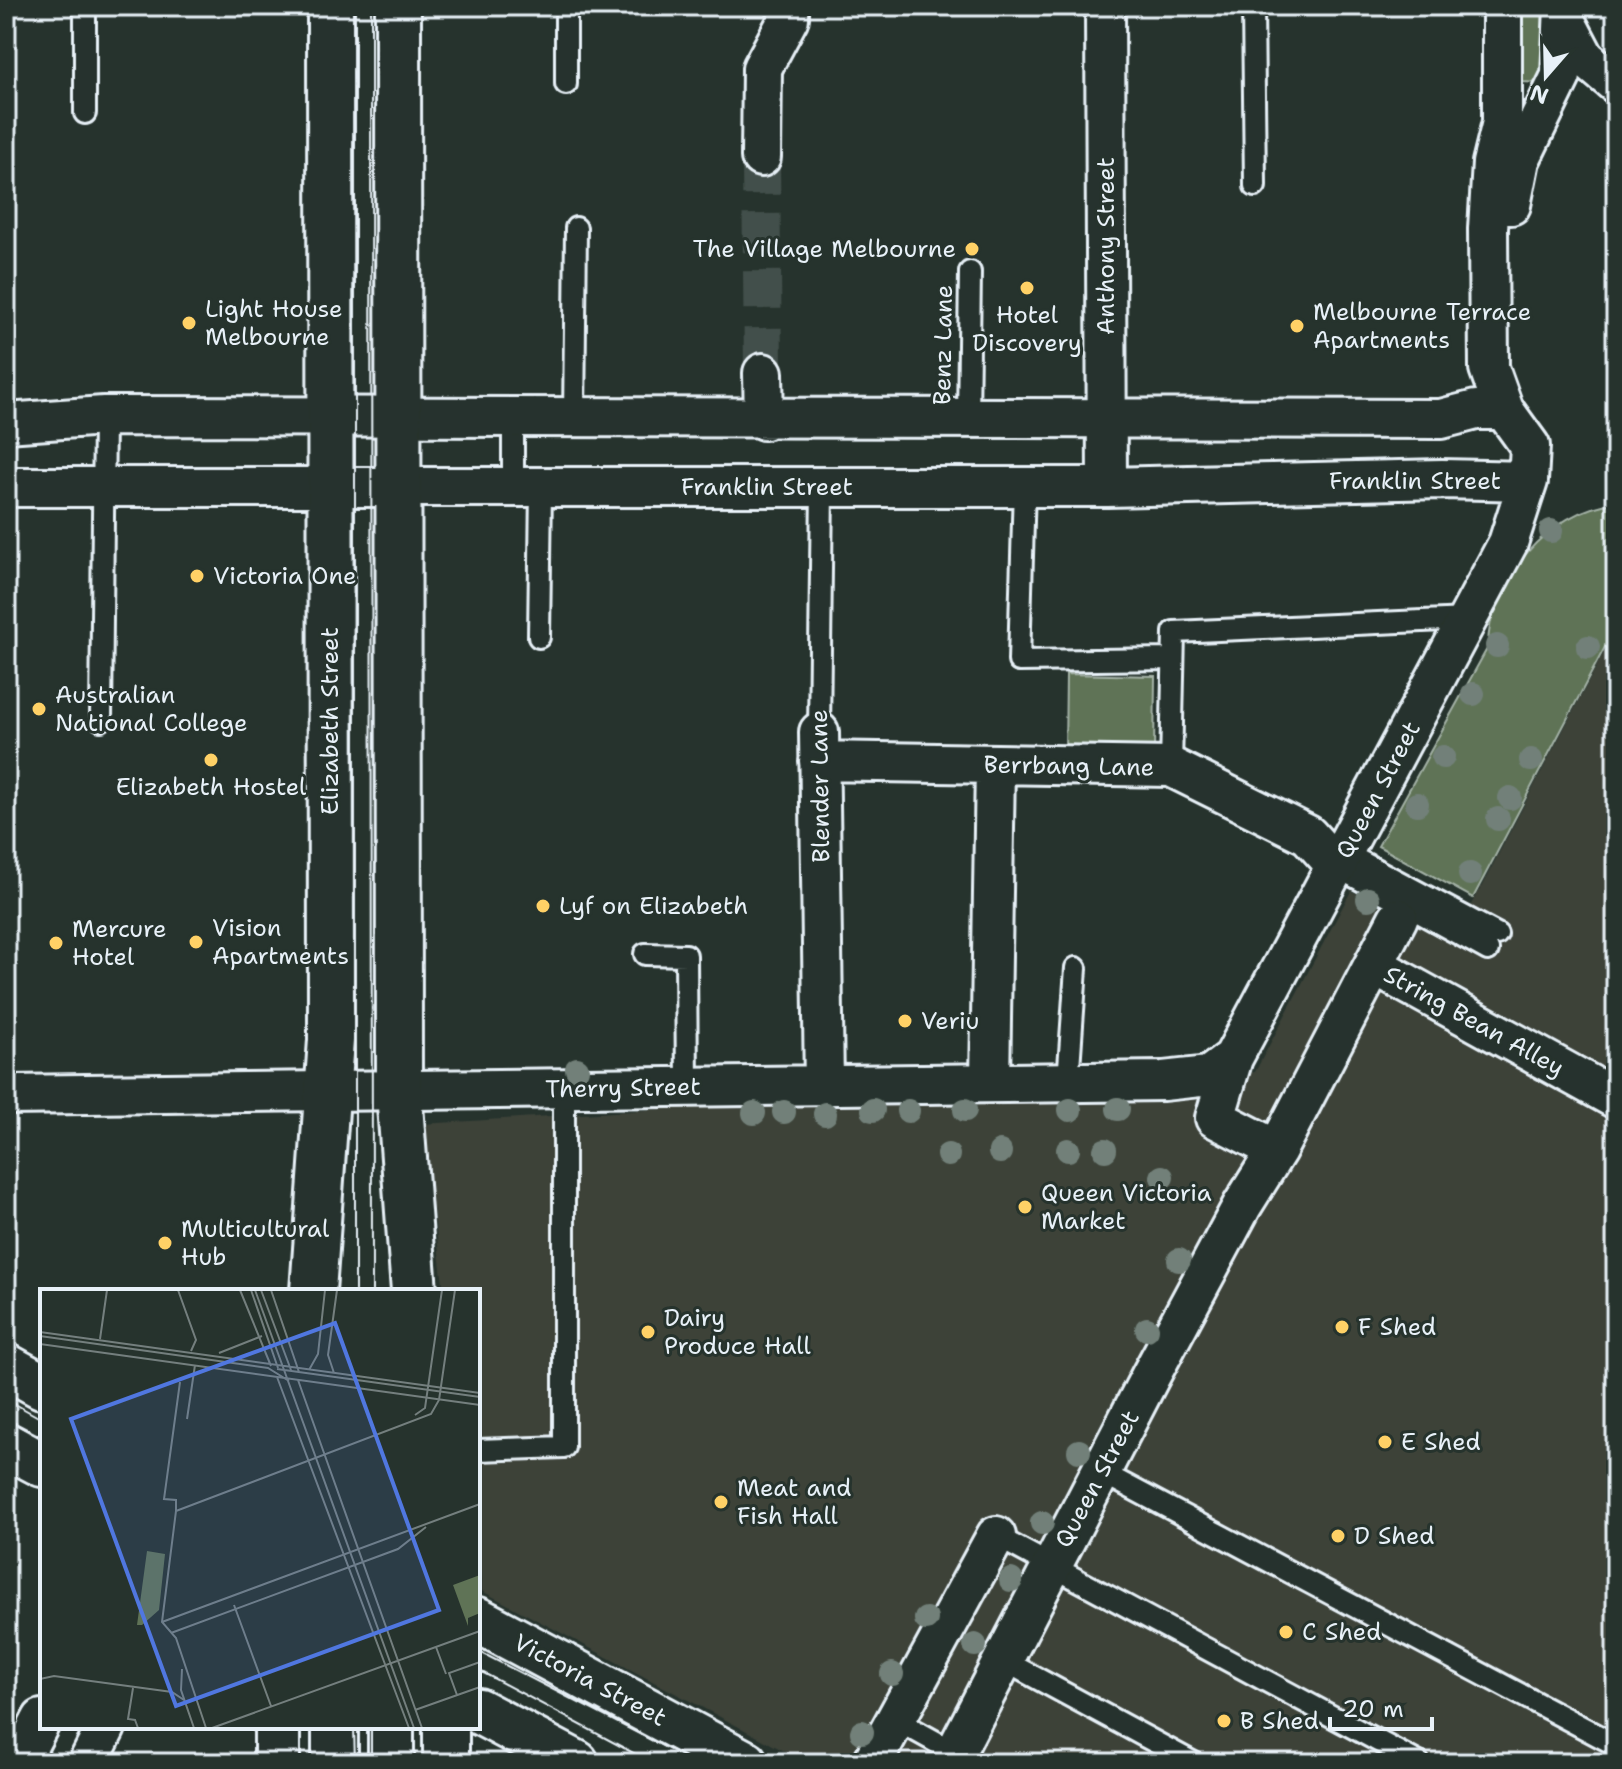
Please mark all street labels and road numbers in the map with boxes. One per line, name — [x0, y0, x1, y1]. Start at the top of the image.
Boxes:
street label: Anthony Street — [1090, 157, 1122, 335]
street label: Benz Lane — [926, 285, 960, 405]
street label: Franklin Street — [1329, 465, 1501, 497]
street label: Franklin Street — [681, 471, 853, 503]
street label: Elizabeth Street — [314, 627, 346, 815]
street label: Blender Lane — [803, 709, 837, 863]
street label: Queen Street — [1328, 716, 1428, 864]
street label: Berrbang Lane — [983, 749, 1155, 783]
street label: String Bean Alley — [1378, 958, 1570, 1084]
street label: Therry Street — [545, 1071, 701, 1105]
street label: Queen Street — [1047, 1405, 1147, 1553]
street label: Victoria Street — [508, 1626, 672, 1734]

